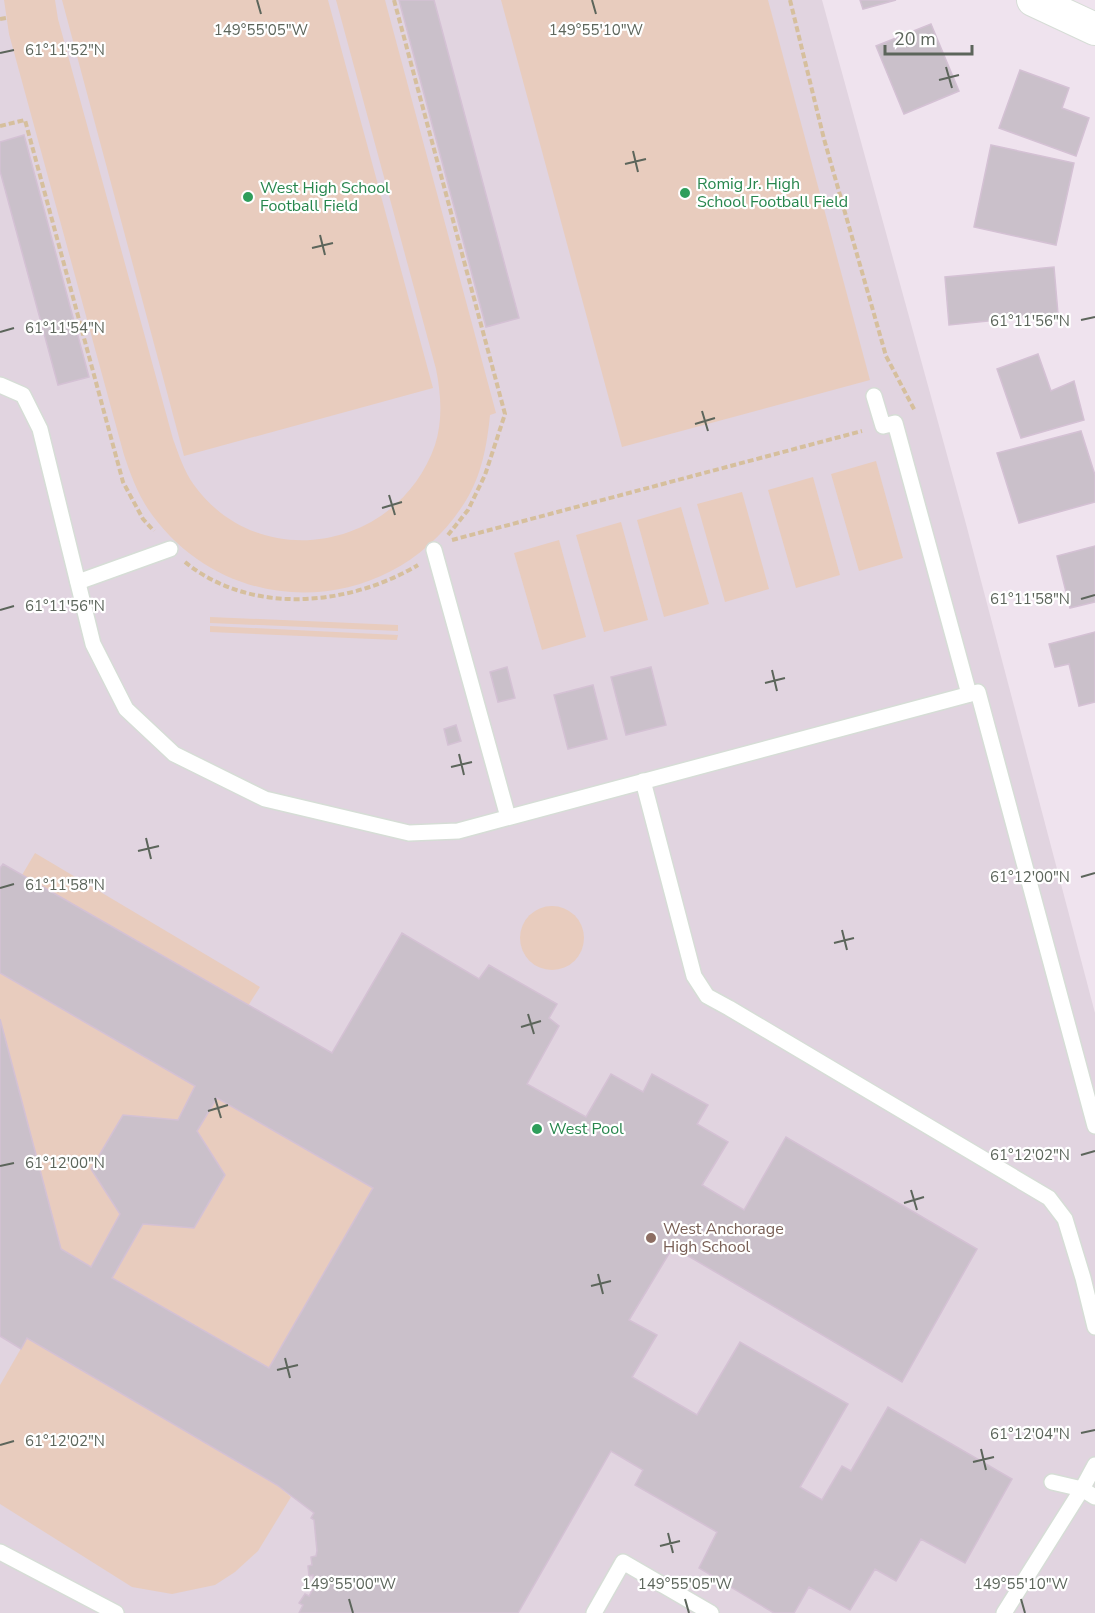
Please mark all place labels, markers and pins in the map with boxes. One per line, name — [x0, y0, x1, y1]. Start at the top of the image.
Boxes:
place label: Romig Jr. High School Football Field — [697, 173, 848, 213]
place label: West High School Football Field — [260, 177, 390, 217]
marker: Romig Jr. High School Football Field — [678, 186, 692, 200]
marker: West High School Football Field — [241, 190, 255, 204]
place label: West Pool — [549, 1118, 624, 1140]
marker: West Pool — [530, 1122, 544, 1136]
place label: West Anchorage High School — [663, 1218, 784, 1258]
marker: West Anchorage High School — [644, 1231, 658, 1245]

